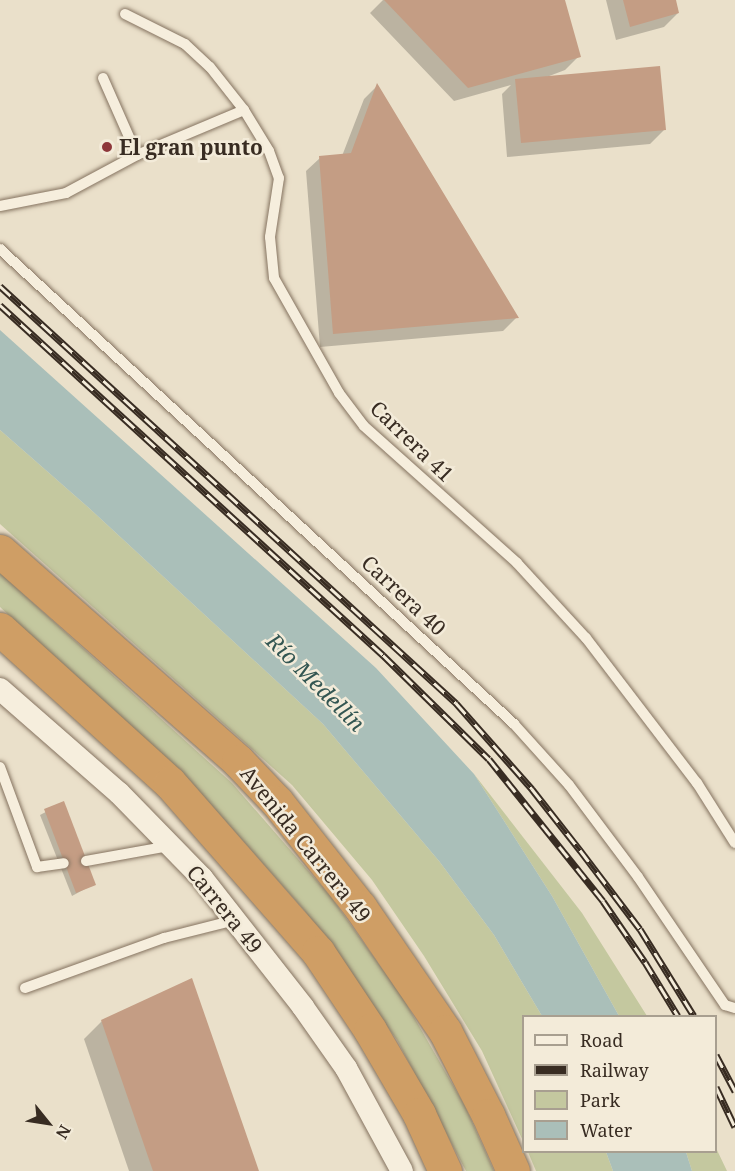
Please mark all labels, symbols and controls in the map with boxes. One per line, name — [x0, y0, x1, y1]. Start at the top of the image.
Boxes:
place label: El gran punto — [119, 134, 263, 160]
marker: El gran punto — [100, 140, 114, 154]
street label: Carrera 41 — [365, 395, 459, 487]
street label: Carrera 40 — [357, 550, 451, 640]
water label: Río Medellín — [261, 627, 371, 737]
street label: Avenida Carrera 49 — [235, 761, 377, 927]
street label: Carrera 49 — [182, 860, 268, 958]
legend — [522, 1015, 717, 1153]
text: Road — [580, 1028, 623, 1052]
text: Railway — [580, 1058, 649, 1082]
text: Park — [580, 1088, 620, 1112]
north arrow — [18, 1093, 78, 1153]
text: Water — [580, 1118, 632, 1142]
text: N — [51, 1121, 76, 1143]

